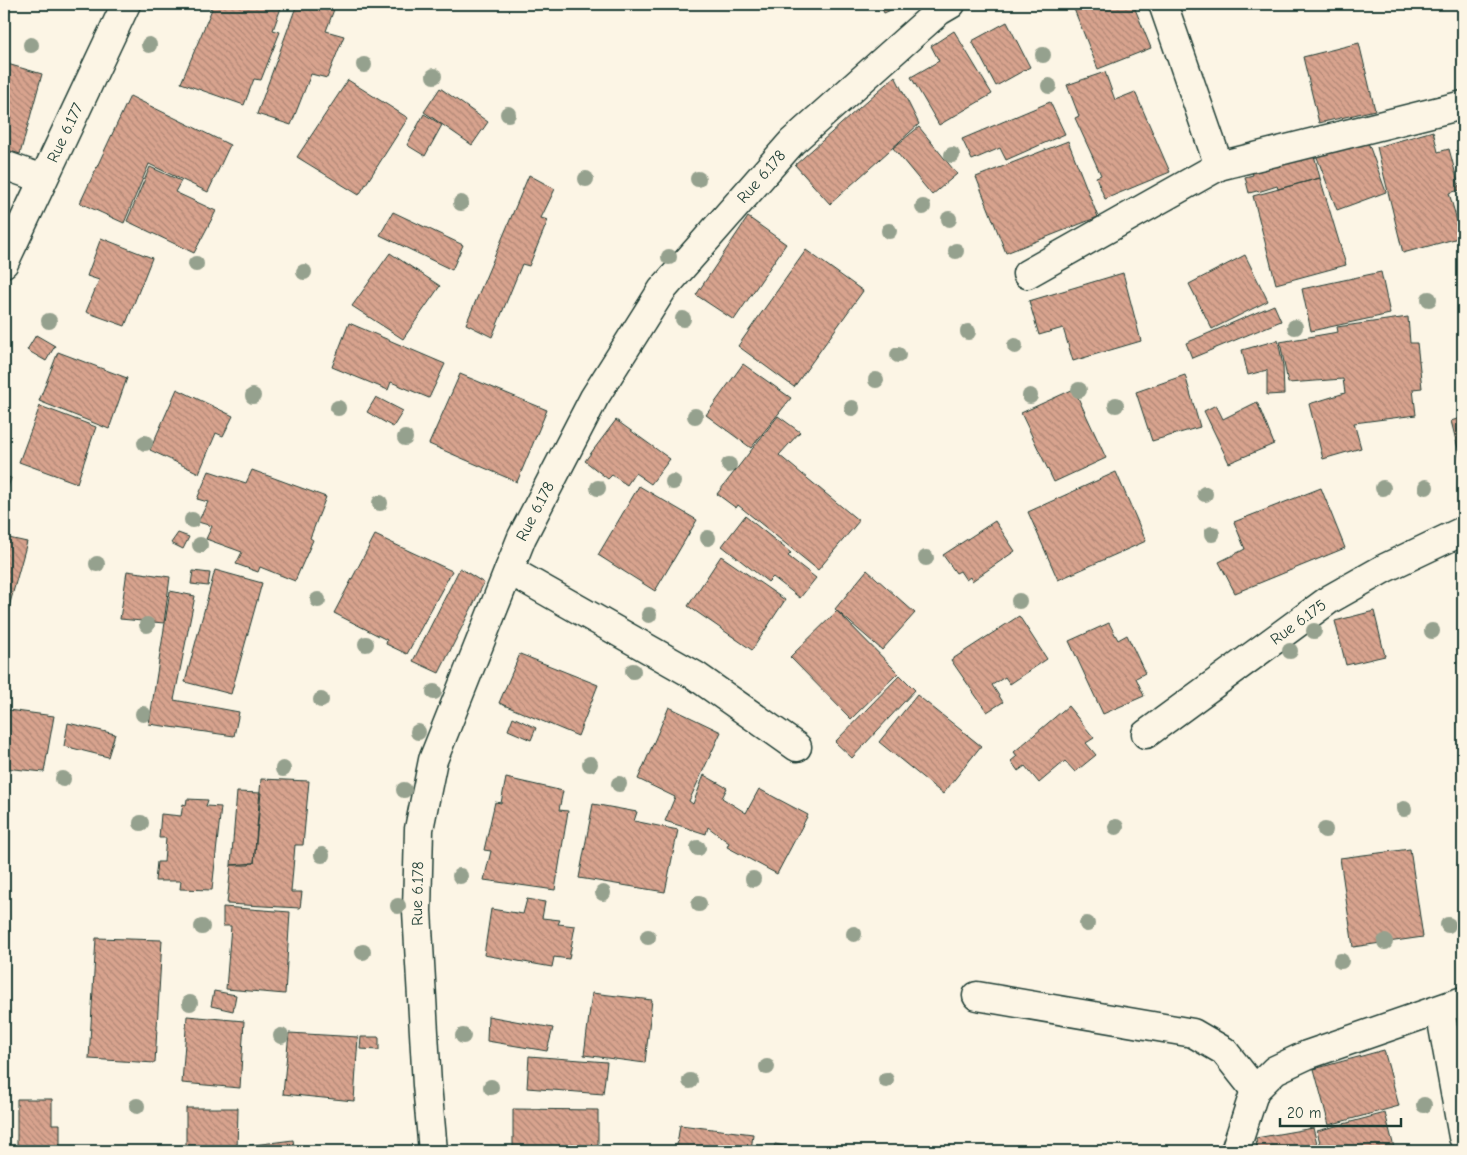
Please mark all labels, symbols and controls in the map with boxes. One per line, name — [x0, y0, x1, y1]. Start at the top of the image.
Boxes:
street label: Rue 6.177 — [44, 100, 87, 165]
street label: Rue 6.178 — [733, 147, 789, 207]
street label: Rue 6.178 — [513, 479, 558, 544]
street label: Rue 6.175 — [1267, 596, 1330, 649]
street label: Rue 6.178 — [408, 861, 427, 926]
scale bar — [1280, 1095, 1401, 1127]
text: 20 m — [1287, 1104, 1321, 1122]

